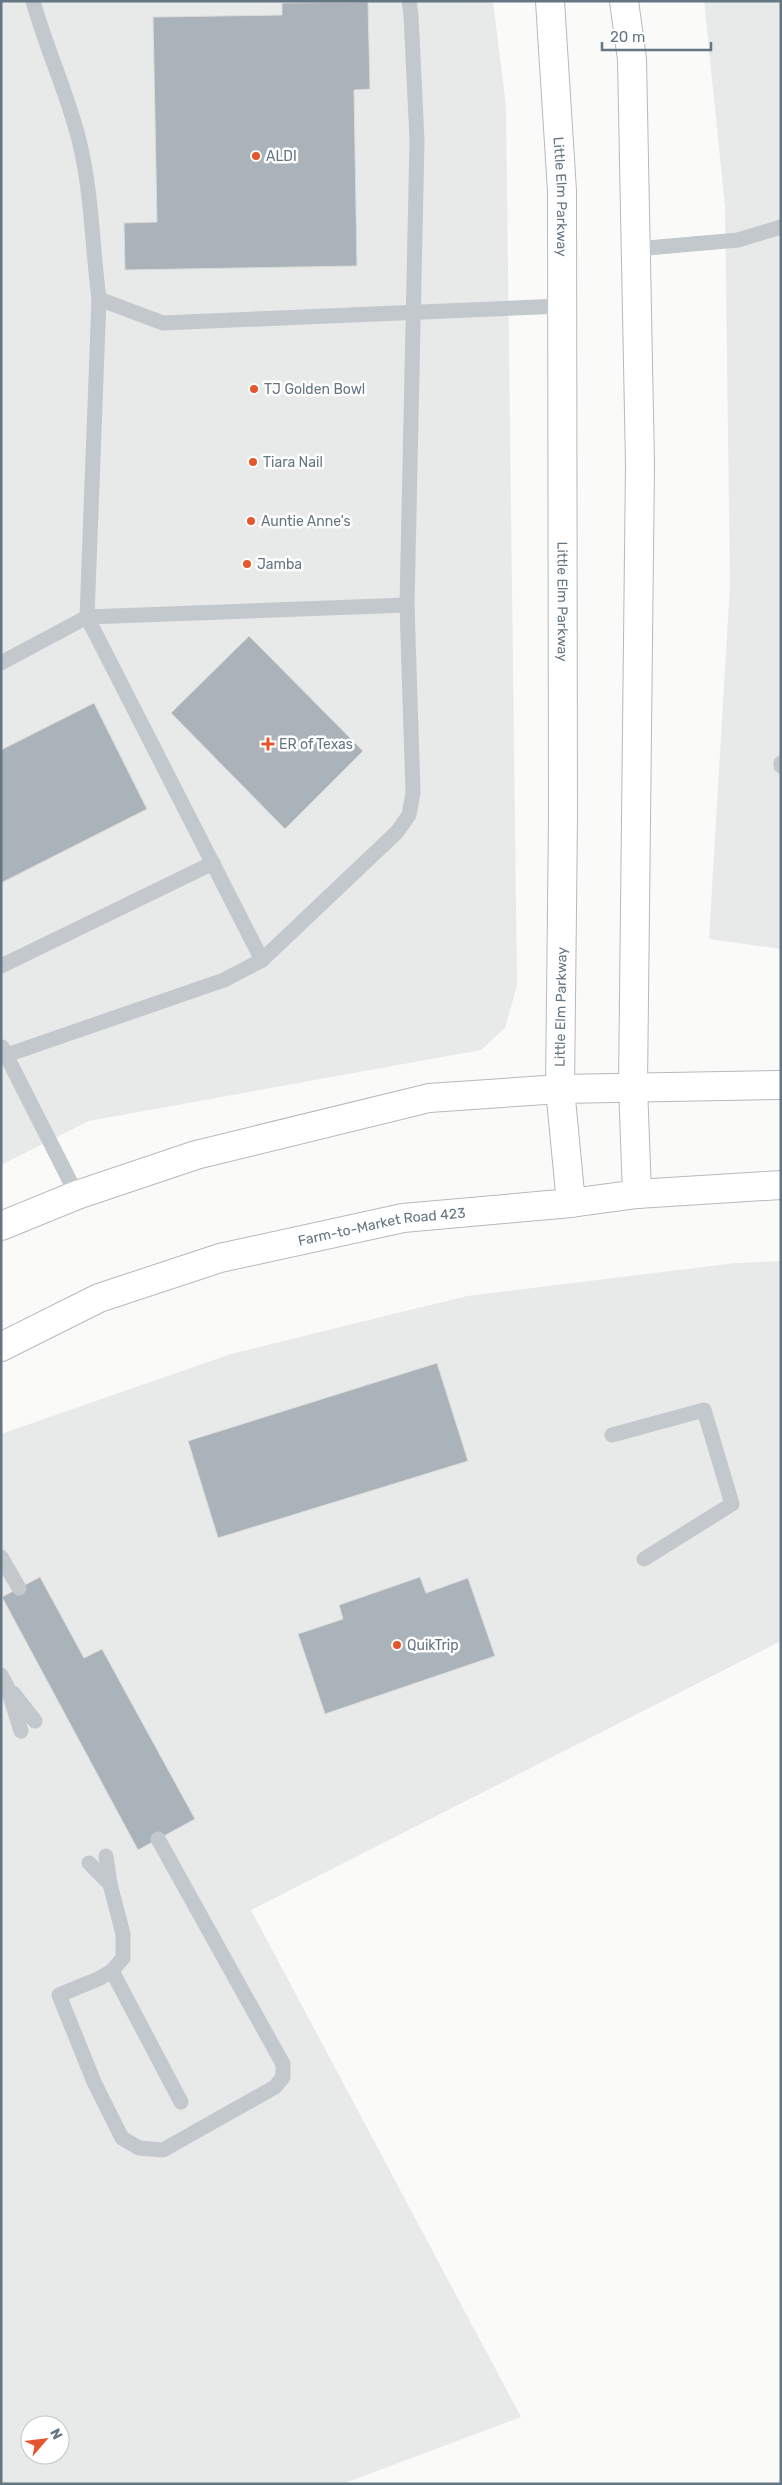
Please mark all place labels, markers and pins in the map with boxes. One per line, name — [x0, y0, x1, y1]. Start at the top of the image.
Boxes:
place label: ALDI — [266, 148, 297, 165]
marker: ALDI — [250, 150, 262, 162]
place label: TJ Golden Bowl — [264, 381, 365, 398]
marker: TJ Golden Bowl — [248, 383, 260, 395]
place label: Tiara Nail — [263, 454, 323, 471]
marker: Tiara Nail — [247, 456, 259, 468]
place label: Auntie Anne's — [261, 513, 351, 530]
marker: Auntie Anne's — [245, 515, 257, 527]
place label: Jamba — [257, 556, 302, 573]
marker: Jamba — [241, 558, 253, 570]
place label: ER of Texas — [279, 736, 353, 753]
marker: ER of Texas — [261, 737, 275, 751]
place label: QuikTrip — [407, 1637, 459, 1654]
marker: QuikTrip — [391, 1639, 403, 1651]

